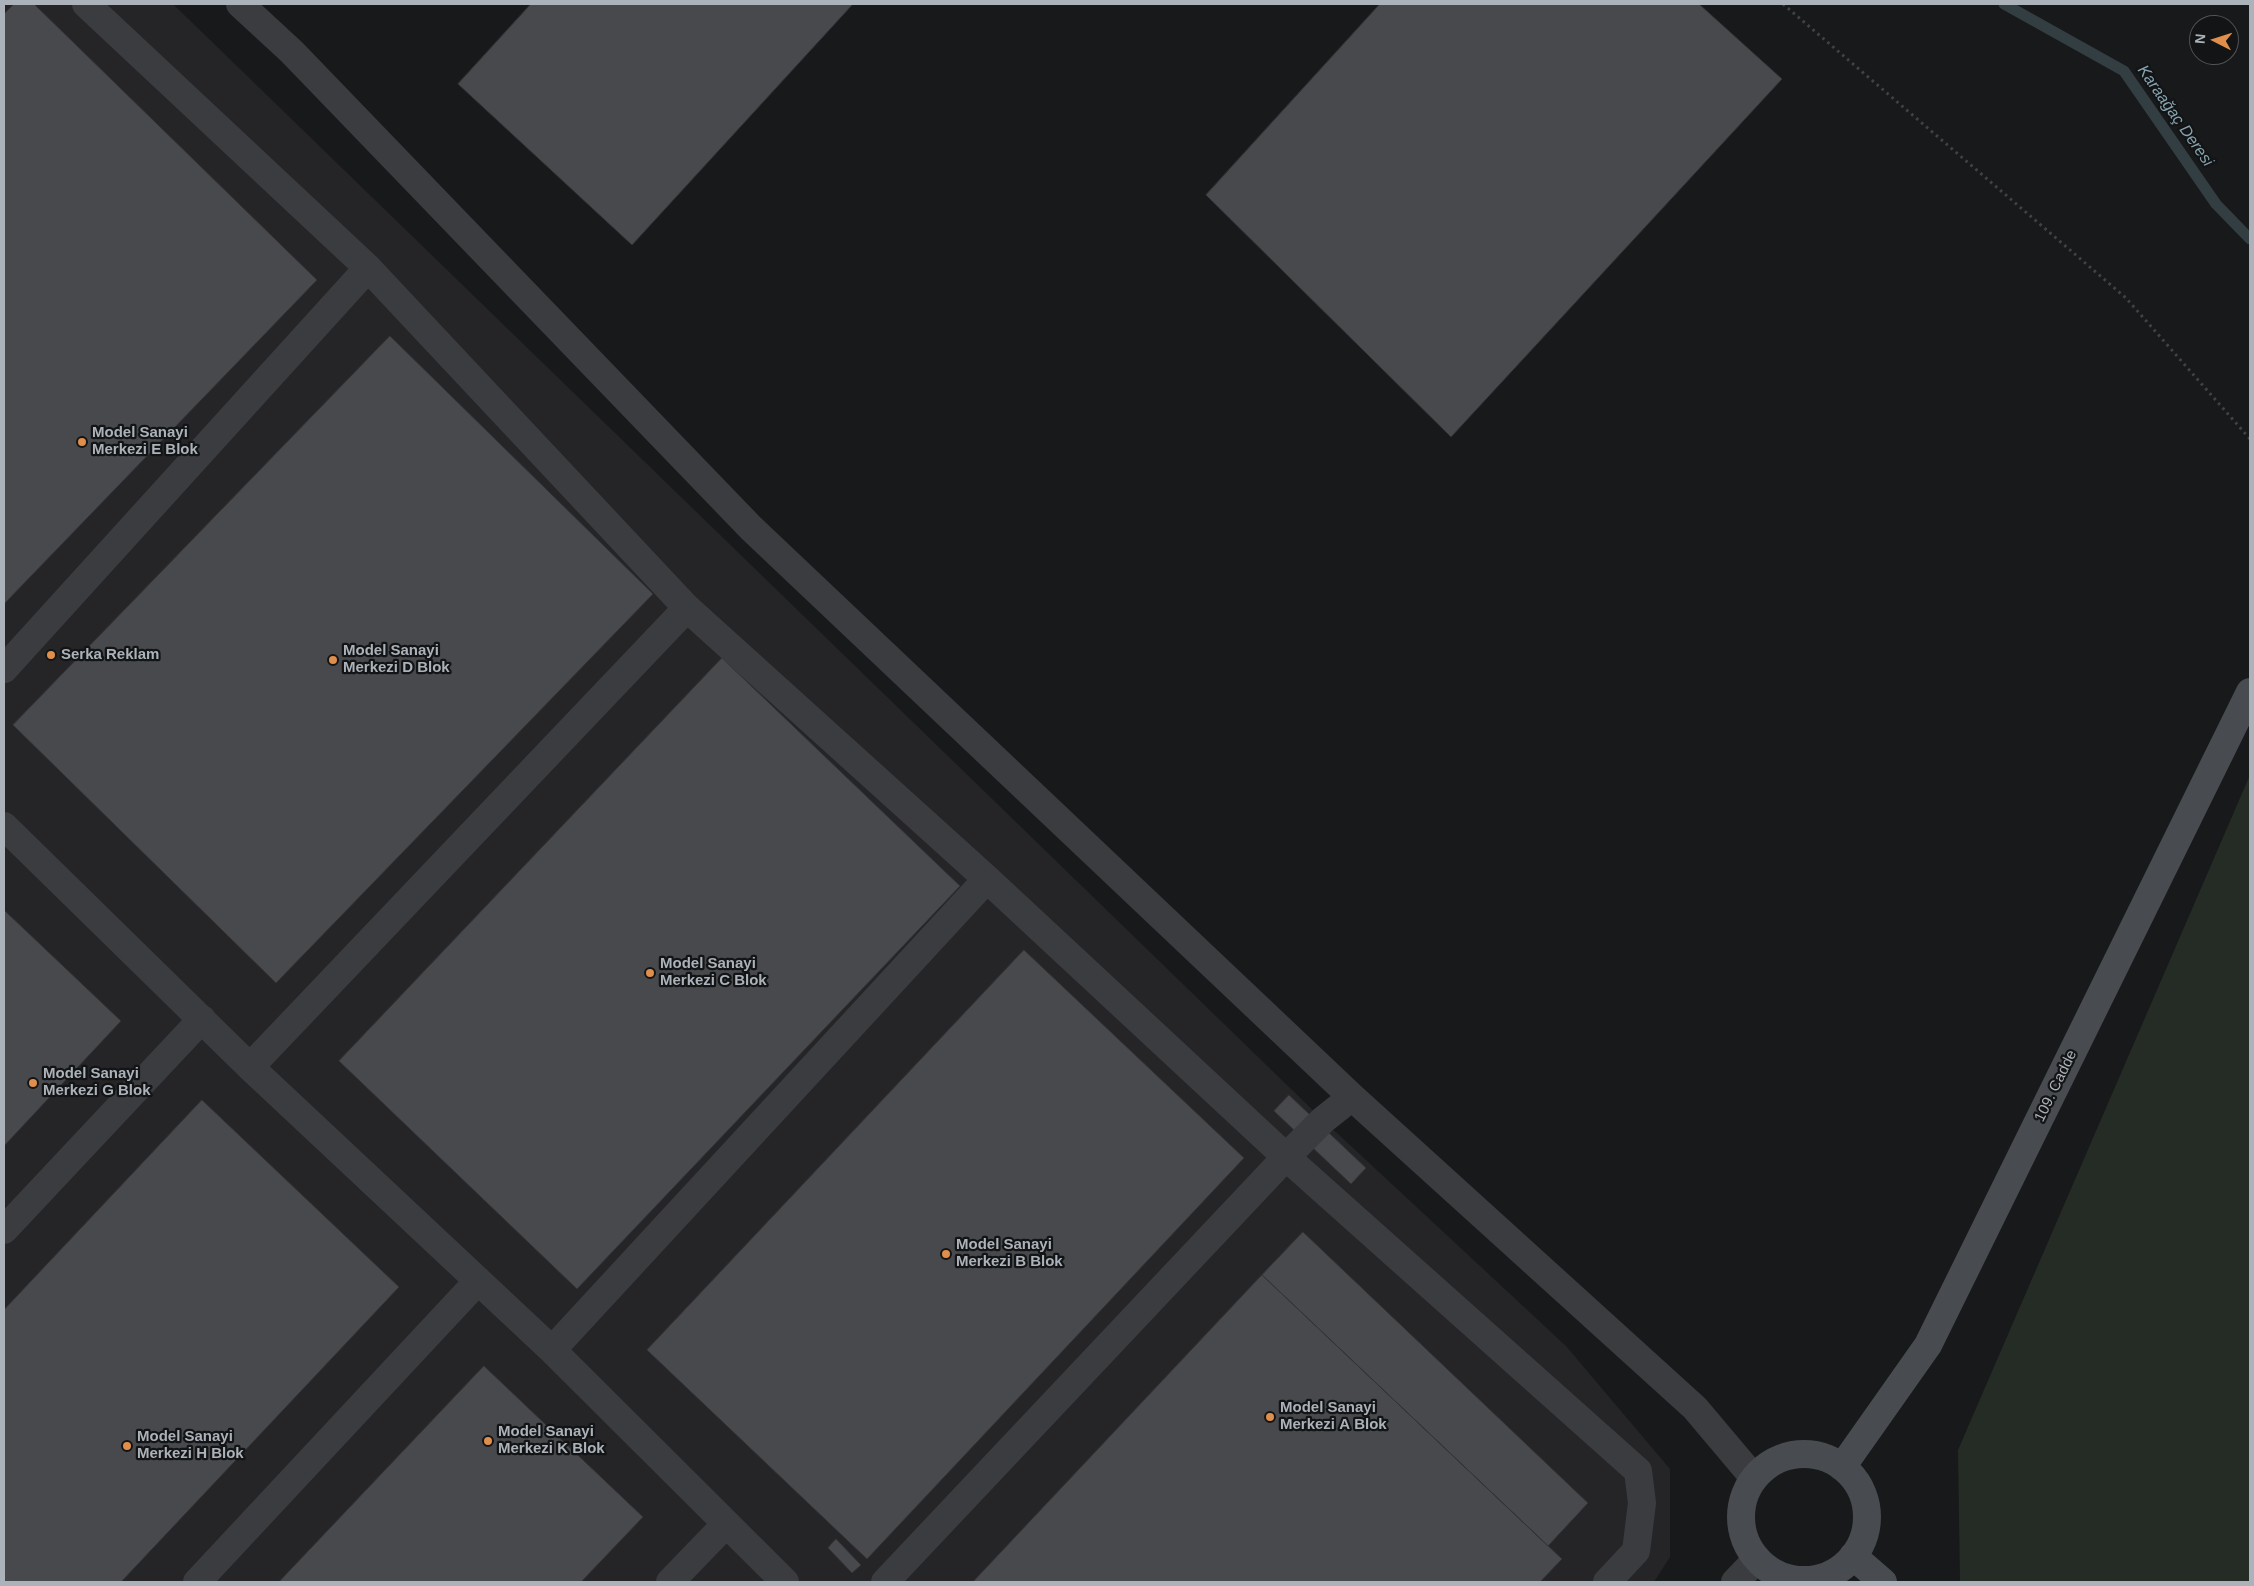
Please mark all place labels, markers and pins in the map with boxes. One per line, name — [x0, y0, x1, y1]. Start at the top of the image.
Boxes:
place label: Model Sanayi Merkezi E Blok — [92, 424, 198, 459]
marker: Model Sanayi Merkezi E Blok — [76, 436, 88, 448]
place label: Model Sanayi Merkezi D Blok — [343, 642, 450, 677]
place label: Serka Reklam — [61, 646, 159, 664]
marker: Serka Reklam — [45, 649, 57, 661]
marker: Model Sanayi Merkezi D Blok — [327, 654, 339, 666]
place label: Model Sanayi Merkezi C Blok — [660, 955, 767, 990]
marker: Model Sanayi Merkezi C Blok — [644, 967, 656, 979]
place label: Model Sanayi Merkezi G Blok — [43, 1065, 151, 1100]
marker: Model Sanayi Merkezi G Blok — [27, 1077, 39, 1089]
place label: Model Sanayi Merkezi B Blok — [956, 1236, 1063, 1271]
marker: Model Sanayi Merkezi B Blok — [940, 1248, 952, 1260]
place label: Model Sanayi Merkezi A Blok — [1280, 1399, 1387, 1434]
marker: Model Sanayi Merkezi A Blok — [1264, 1411, 1276, 1423]
place label: Model Sanayi Merkezi K Blok — [498, 1423, 605, 1458]
place label: Model Sanayi Merkezi H Blok — [137, 1428, 244, 1463]
marker: Model Sanayi Merkezi K Blok — [482, 1435, 494, 1447]
marker: Model Sanayi Merkezi H Blok — [121, 1440, 133, 1452]

